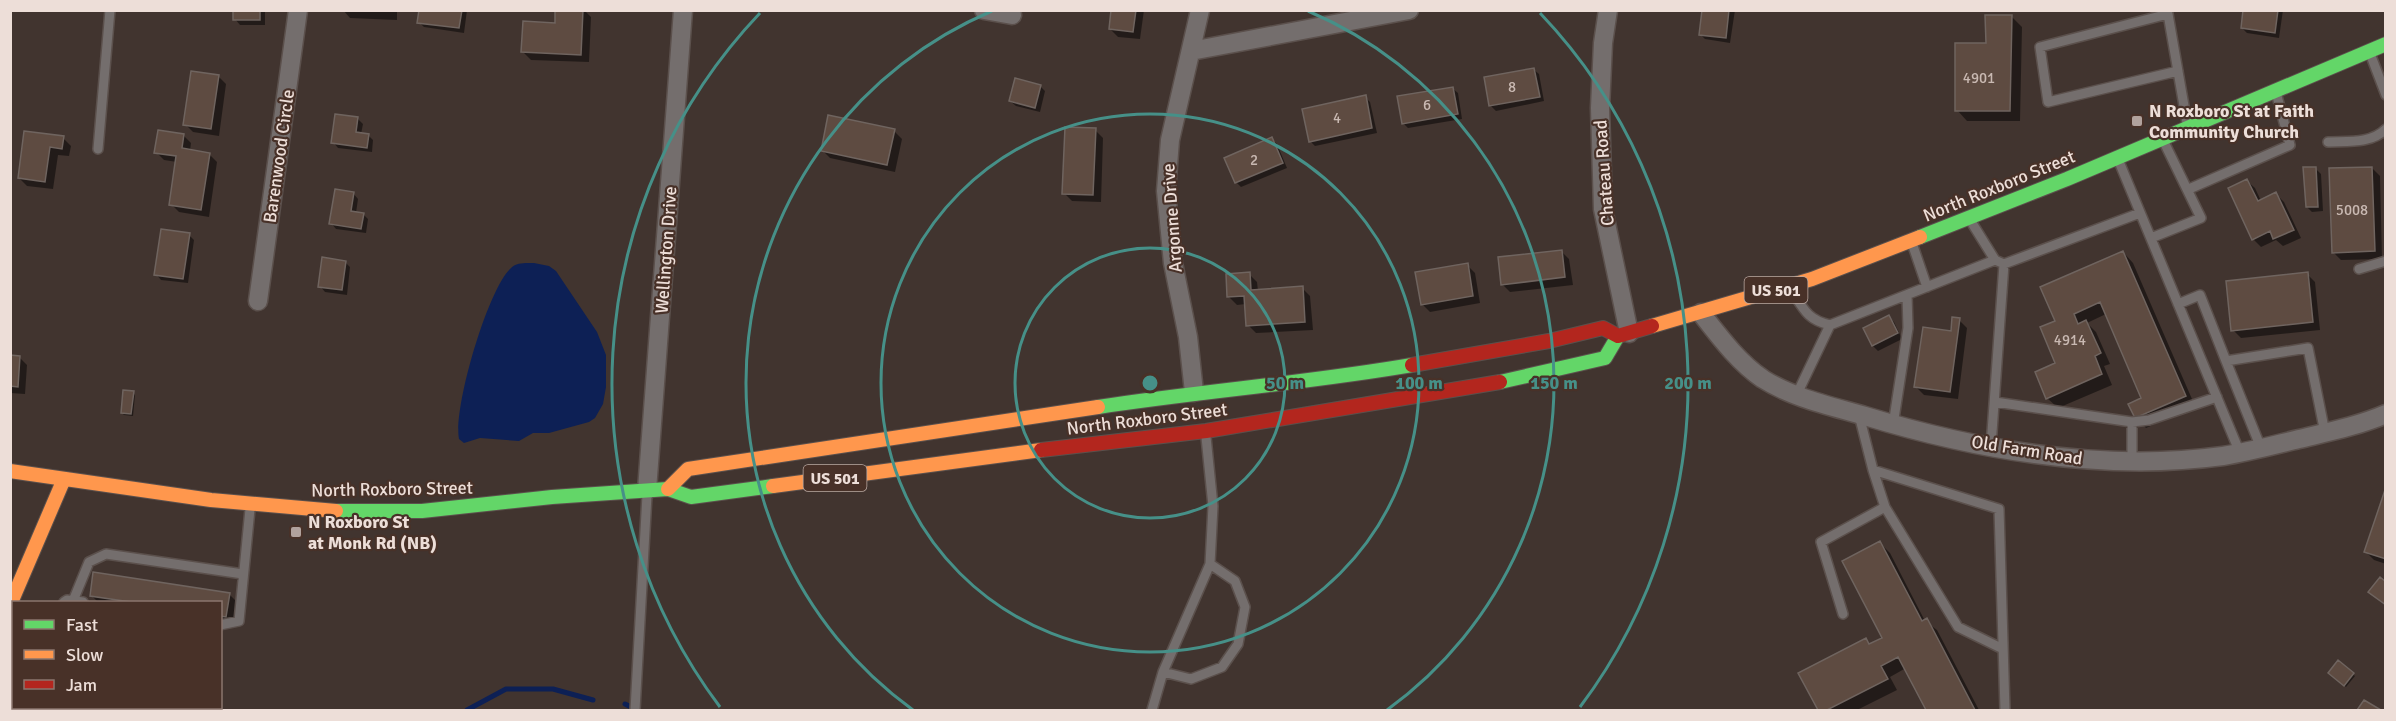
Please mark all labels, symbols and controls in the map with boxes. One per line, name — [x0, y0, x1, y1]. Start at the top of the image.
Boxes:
house number: 4901 — [1963, 69, 1995, 87]
house number: 8 — [1508, 78, 1516, 96]
street label: Barenwood Circle — [259, 88, 299, 224]
house number: 6 — [1423, 96, 1431, 114]
place label: N Roxboro St at Faith Community Church — [2149, 100, 2314, 143]
house number: 4 — [1333, 109, 1341, 127]
marker: N Roxboro St at Faith Community Church — [2130, 114, 2144, 128]
street label: Chateau Road — [1589, 119, 1619, 227]
street label: North Roxboro Street — [1920, 145, 2078, 227]
house number: 2 — [1250, 151, 1258, 169]
street label: Argonne Drive — [1157, 163, 1187, 273]
street label: Wellington Drive — [651, 186, 681, 314]
house number: 5008 — [2336, 201, 2368, 219]
road number: US 501 — [1744, 277, 1808, 303]
house number: 4914 — [2054, 331, 2086, 349]
text: 50 m — [1266, 372, 1304, 394]
text: 100 m — [1395, 372, 1443, 394]
text: 150 m — [1530, 372, 1578, 394]
text: 200 m — [1664, 372, 1712, 394]
centre of rings — [1140, 373, 1160, 393]
street label: North Roxboro Street — [1065, 398, 1229, 440]
street label: Old Farm Road — [1970, 430, 2084, 470]
road number: US 501 — [804, 465, 866, 491]
street label: North Roxboro Street — [311, 477, 473, 501]
place label: N Roxboro St at Monk Rd (NB) — [308, 511, 437, 554]
marker: N Roxboro St at Monk Rd (NB) — [289, 525, 303, 539]
legend — [12, 601, 222, 709]
text: Fast — [66, 614, 98, 636]
text: Slow — [66, 644, 103, 666]
text: Jam — [66, 674, 97, 696]

